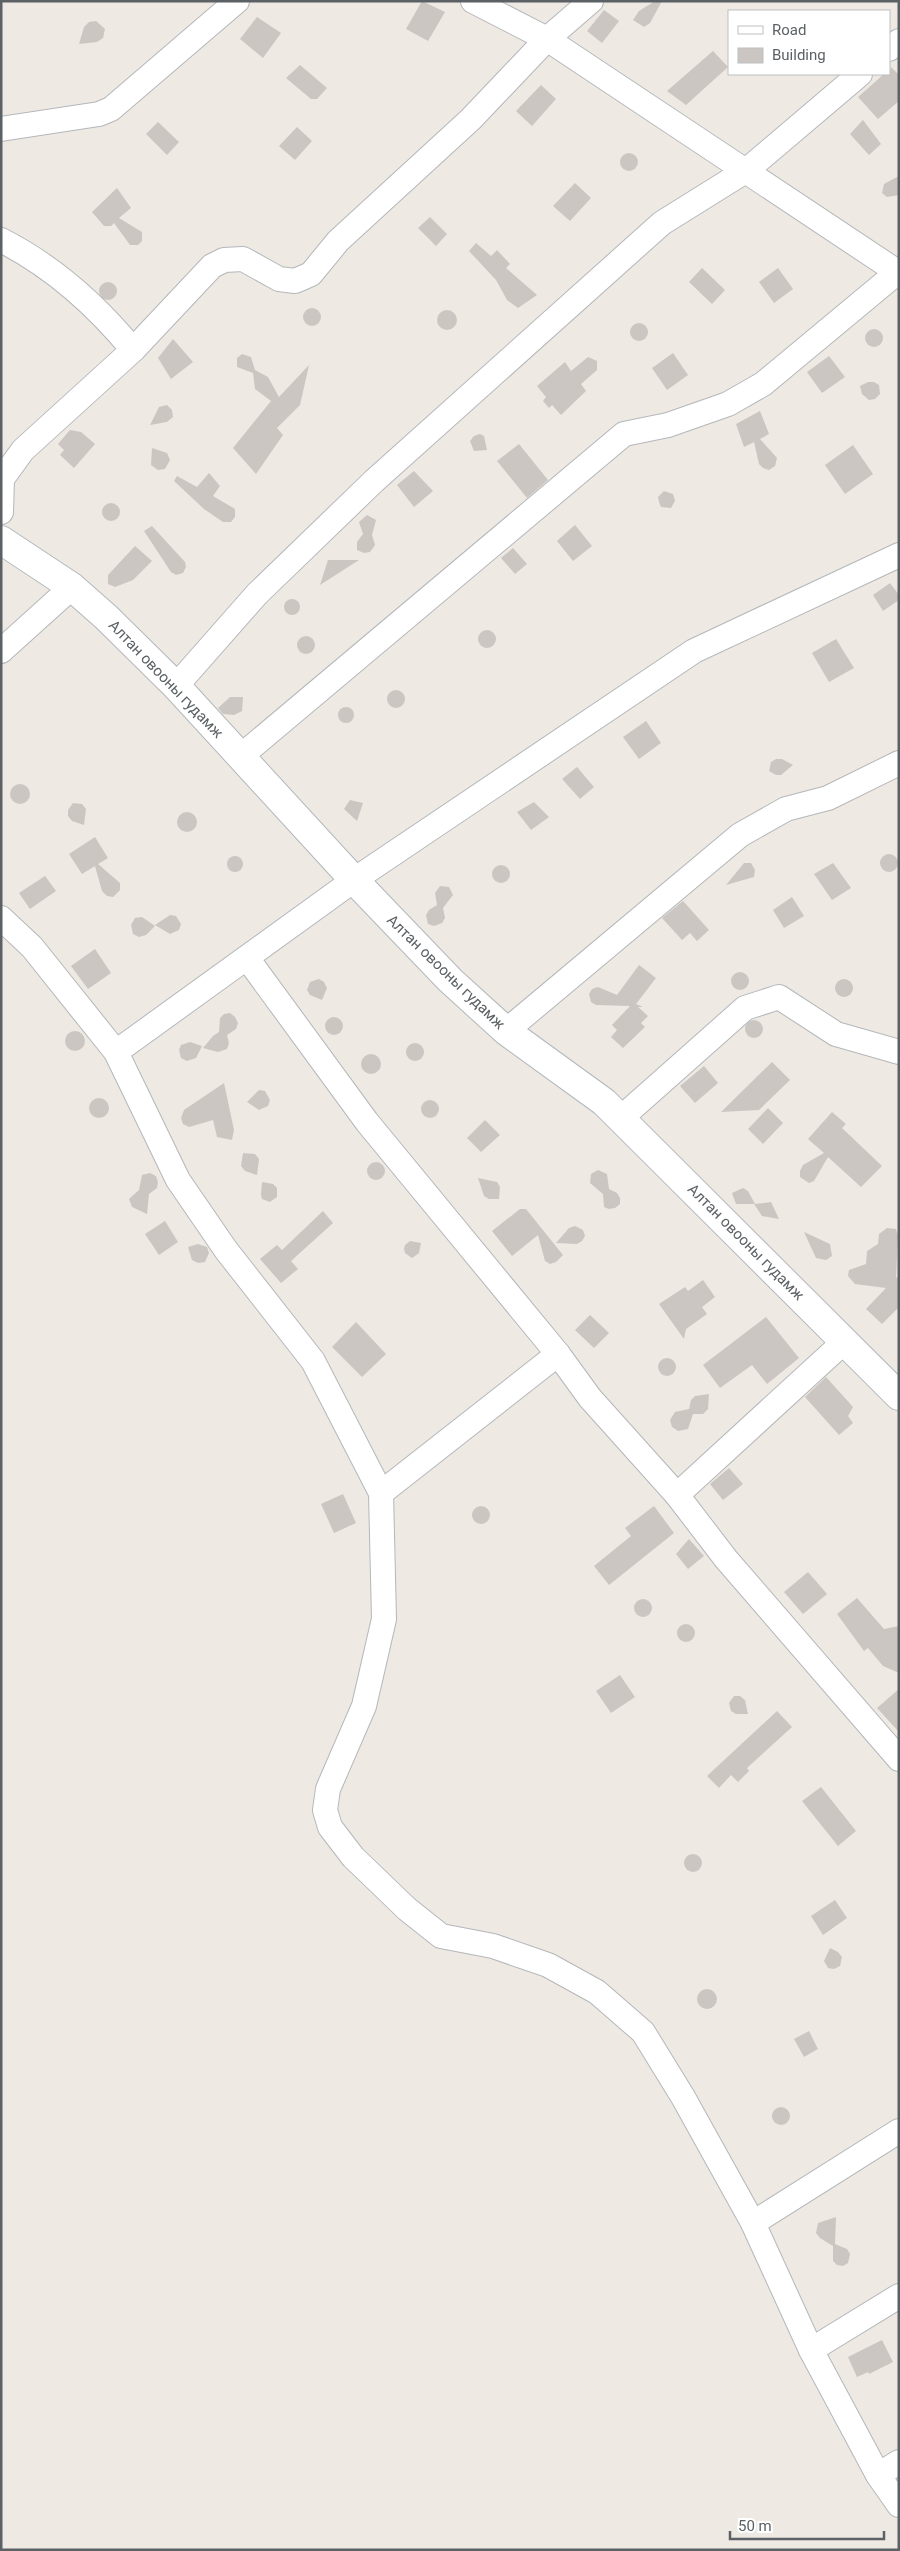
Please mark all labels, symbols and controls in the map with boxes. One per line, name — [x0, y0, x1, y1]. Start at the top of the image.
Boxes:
legend — [728, 10, 890, 75]
text: Road — [772, 21, 806, 39]
text: Building — [772, 46, 826, 64]
street label: Алтан овооны гудамж — [105, 616, 227, 742]
street label: Алтан овооны гудамж — [383, 911, 509, 1033]
street label: Алтан овооны гудамж — [684, 1180, 808, 1304]
scale bar — [730, 2508, 884, 2540]
text: 50 m — [738, 2517, 772, 2535]

